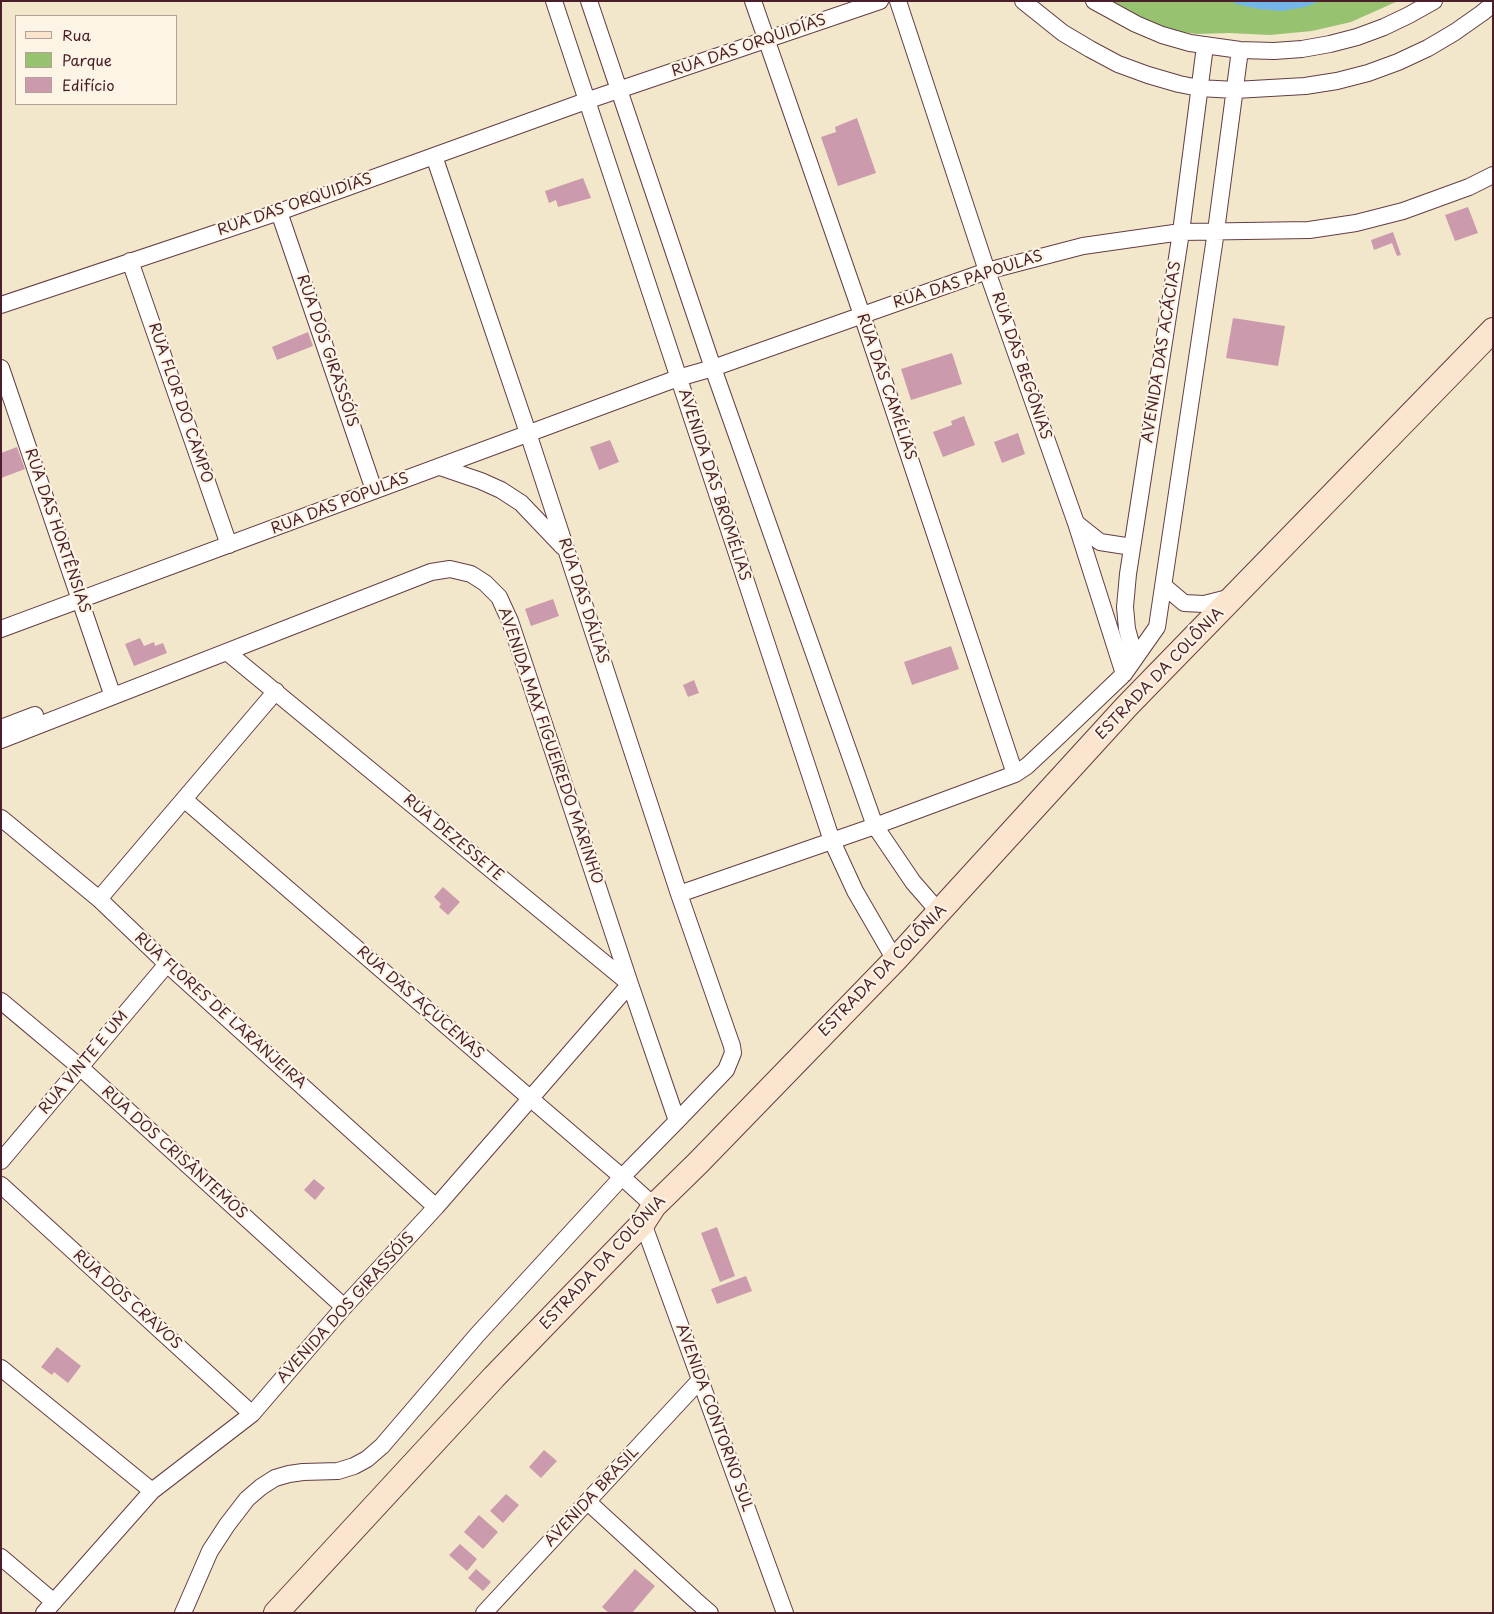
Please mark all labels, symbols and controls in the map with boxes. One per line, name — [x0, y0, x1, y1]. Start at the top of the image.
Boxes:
street label: RUA DAS ORQUIDÍAS — [669, 11, 829, 81]
legend — [15, 15, 178, 105]
text: Rua — [62, 23, 91, 46]
text: Parque — [62, 48, 112, 71]
text: Edifício — [62, 73, 115, 96]
street label: RUA DAS ORQUIDIAS — [215, 170, 375, 240]
street label: RUA DAS PAPOULAS — [891, 247, 1045, 313]
street label: AVENIDA DAS ACÁCIAS — [1139, 260, 1185, 444]
street label: RUA DOS GIRASSÓIS — [292, 273, 362, 429]
street label: RUA DAS BEGÔNIAS — [987, 290, 1055, 442]
street label: RUA DAS CAMÉLIAS — [852, 311, 920, 463]
street label: RUA FLOR DO CAMPO — [144, 320, 216, 486]
street label: AVENIDA DAS BROMÉLIAS — [674, 387, 754, 583]
street label: RUA DAS HORTÊNSIAS — [20, 446, 94, 616]
street label: RUA DAS POPULAS — [269, 469, 411, 539]
street label: RUA DAS DÁLIAS — [554, 536, 612, 666]
street label: ESTRADA DA COLÔNIA — [1092, 604, 1228, 744]
street label: AVENIDA MAX FIGUEIREDO MARINHO — [494, 605, 606, 887]
street label: RUA DEZESSETE — [399, 791, 507, 885]
street label: ESTRADA DA COLÔNIA — [815, 901, 951, 1041]
street label: RUA FLORES DE LARANJEIRA — [131, 929, 309, 1093]
street label: RUA DAS AÇUCENAS — [353, 943, 487, 1063]
street label: RUA VINTE E UM — [36, 1008, 132, 1118]
street label: RUA DOS CRISÂNTEMOS — [97, 1083, 251, 1223]
street label: ESTRADA DA COLÔNIA — [536, 1192, 670, 1334]
street label: AVENIDA DOS GIRASSÓIS — [274, 1229, 418, 1387]
street label: RUA DOS CRAVOS — [69, 1247, 185, 1353]
street label: AVENIDA CONTORNO SUL — [672, 1322, 756, 1514]
street label: AVENIDA BRASIL — [541, 1443, 643, 1551]

